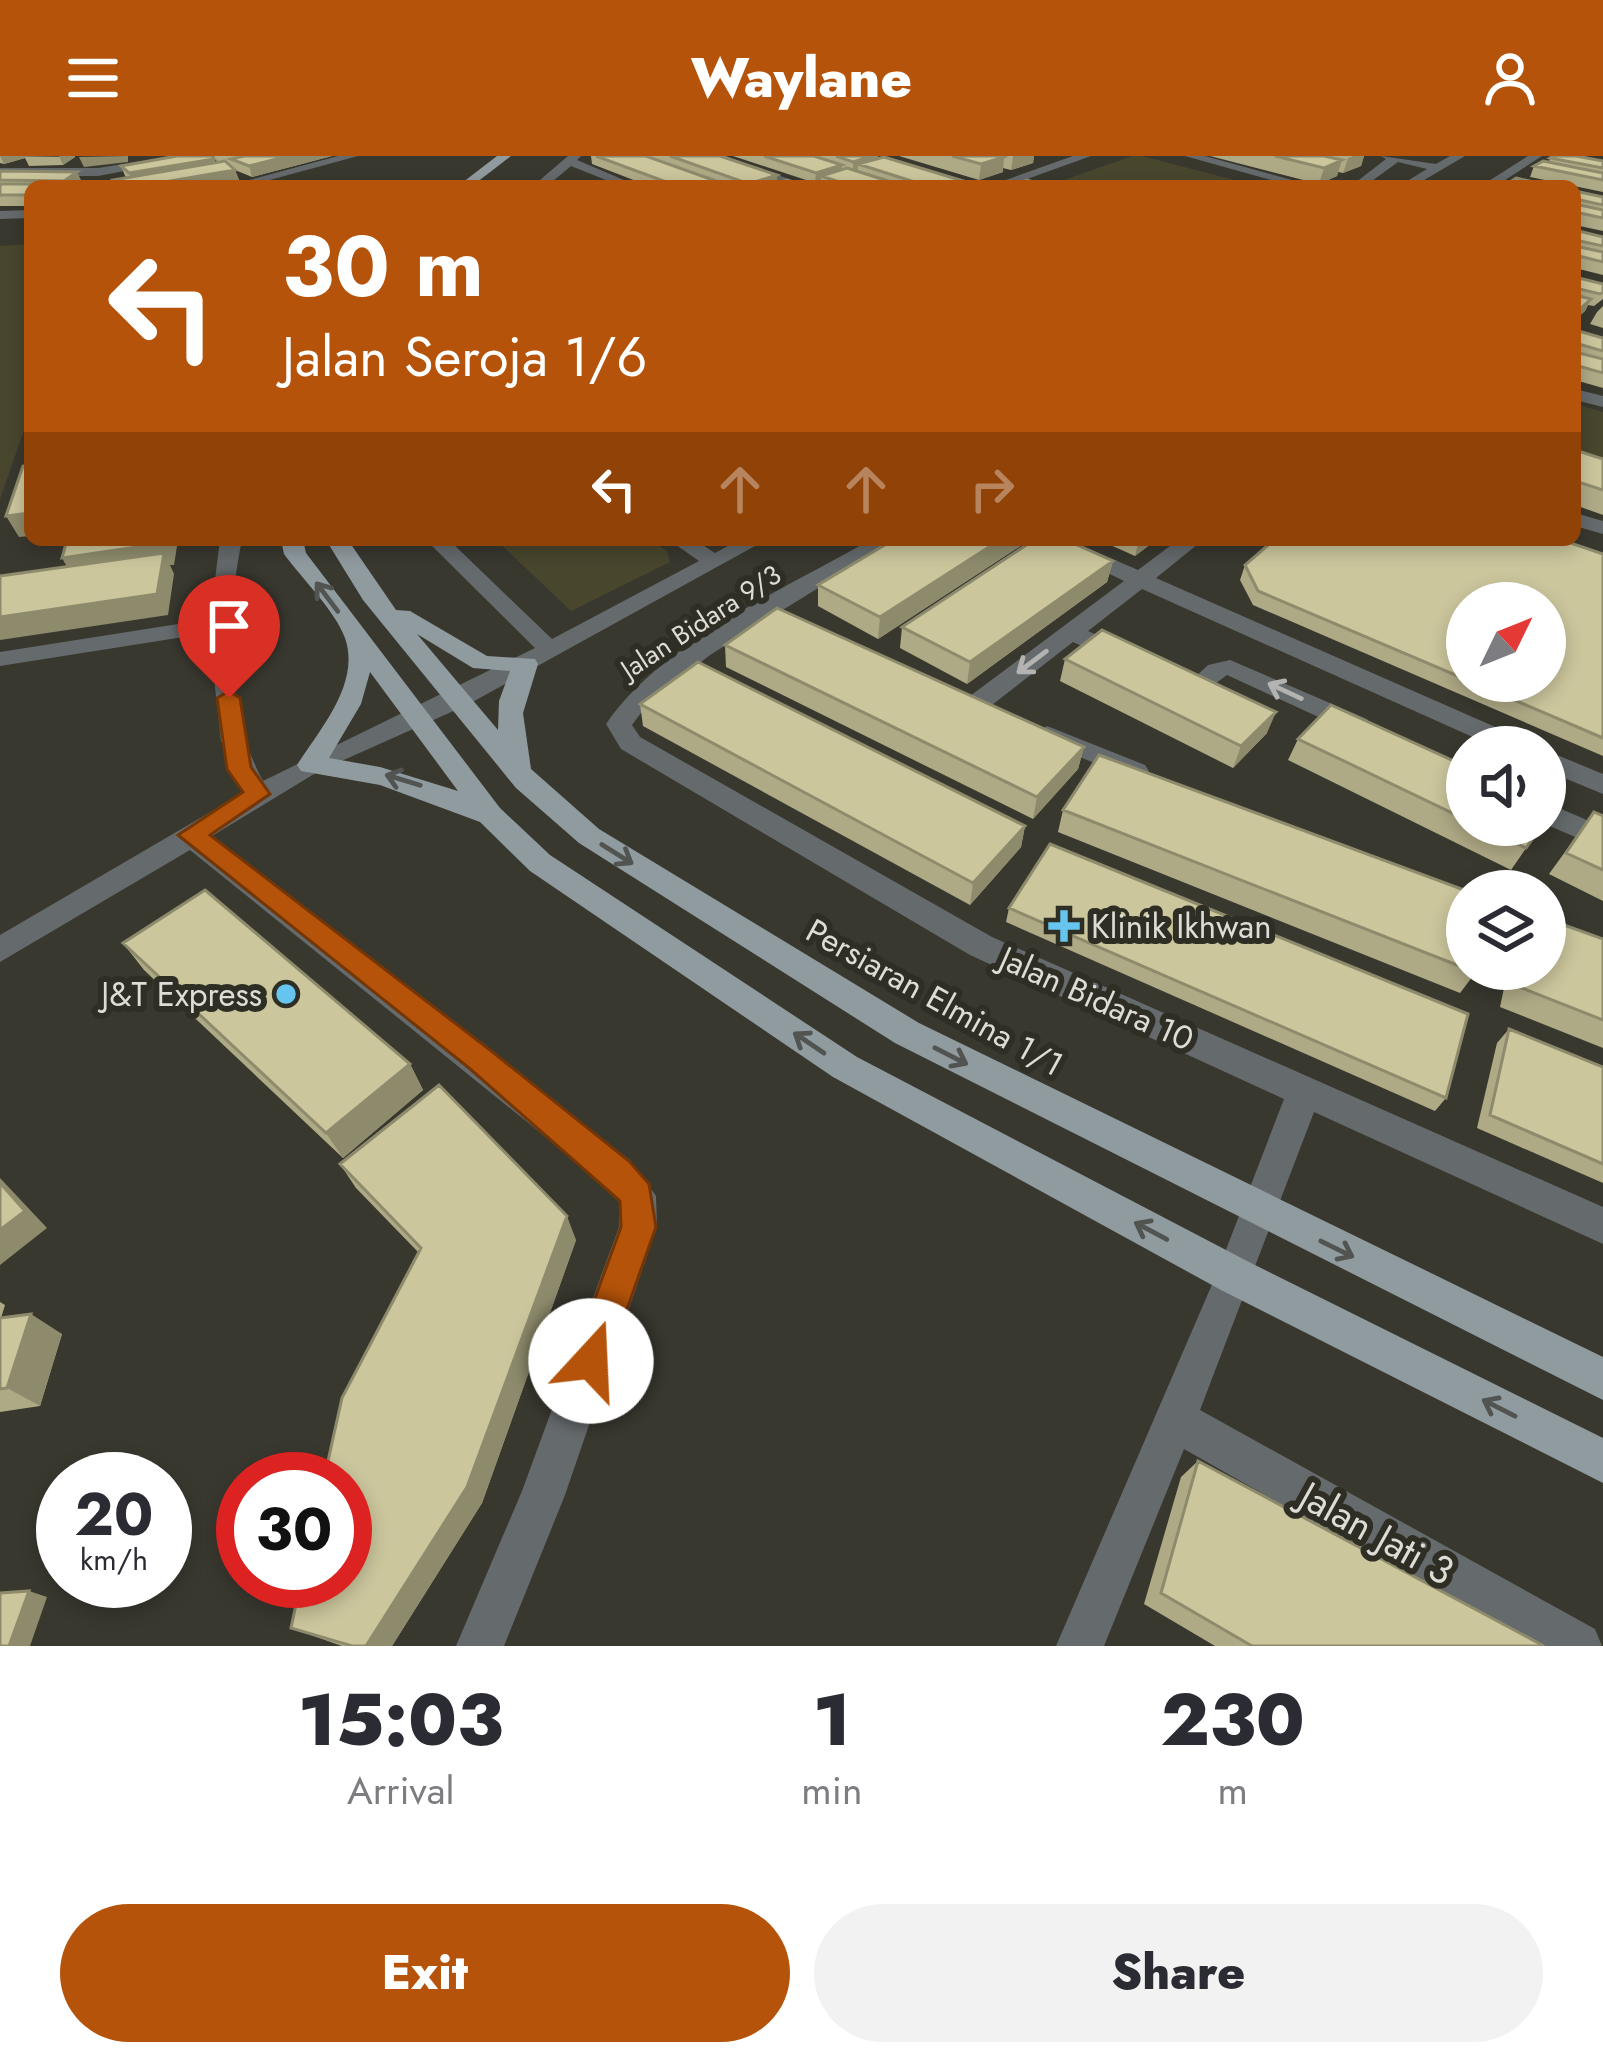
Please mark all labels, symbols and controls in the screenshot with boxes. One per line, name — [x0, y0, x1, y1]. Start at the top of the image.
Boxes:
text: Waylane — [691, 39, 912, 117]
icon: menu — [60, 45, 126, 111]
icon: person — [1477, 45, 1543, 111]
text: 30 m — [282, 206, 484, 328]
icon: left — [84, 228, 240, 384]
text: Jalan Seroja 1/6 — [282, 318, 647, 396]
icon: left — [581, 456, 647, 522]
icon: ahead — [707, 456, 773, 522]
icon: ahead — [833, 456, 899, 522]
icon: right — [959, 456, 1025, 522]
street label: Jalan Bidara 9/3 — [610, 555, 789, 690]
pin — [178, 575, 280, 698]
one-way arrow — [315, 581, 341, 613]
north arrow — [1446, 582, 1566, 702]
map controls — [1446, 582, 1566, 990]
icon: arrive — [196, 593, 262, 659]
one-way arrow — [1016, 648, 1048, 675]
one-way arrow — [1268, 679, 1304, 701]
button: sound — [1446, 726, 1566, 846]
one-way arrow — [385, 768, 423, 790]
one-way arrow — [599, 842, 633, 866]
button: layers — [1446, 870, 1566, 990]
place label: Klinik Ikhwan — [1091, 903, 1272, 950]
street label: Persiaran Elmina 1/1 — [798, 907, 1072, 1088]
marker: Klinik Ikhwan — [1048, 910, 1080, 942]
street label: Jalan Bidara 10 — [989, 933, 1201, 1062]
place label: J&T Express — [97, 971, 262, 1018]
marker: J&T Express — [273, 981, 299, 1007]
one-way arrow — [793, 1031, 827, 1056]
one-way arrow — [932, 1045, 967, 1068]
one-way arrow — [1135, 1219, 1170, 1242]
one-way arrow — [1318, 1239, 1354, 1261]
position arrow — [528, 1298, 654, 1424]
one-way arrow — [1481, 1396, 1517, 1418]
speed limit sign: 30 — [216, 1452, 372, 1608]
street label: Jalan Jati 3 — [1285, 1465, 1464, 1599]
text: 20 — [74, 1471, 154, 1558]
text: km/h — [80, 1538, 148, 1581]
text: 15:03 — [298, 1668, 503, 1772]
text: 1 — [813, 1668, 851, 1772]
text: 230 — [1160, 1668, 1305, 1772]
text: Arrival — [347, 1762, 454, 1819]
text: min — [801, 1762, 862, 1819]
text: m — [1217, 1762, 1248, 1819]
button: Exit — [60, 1904, 790, 2042]
button: Share — [814, 1904, 1543, 2042]

